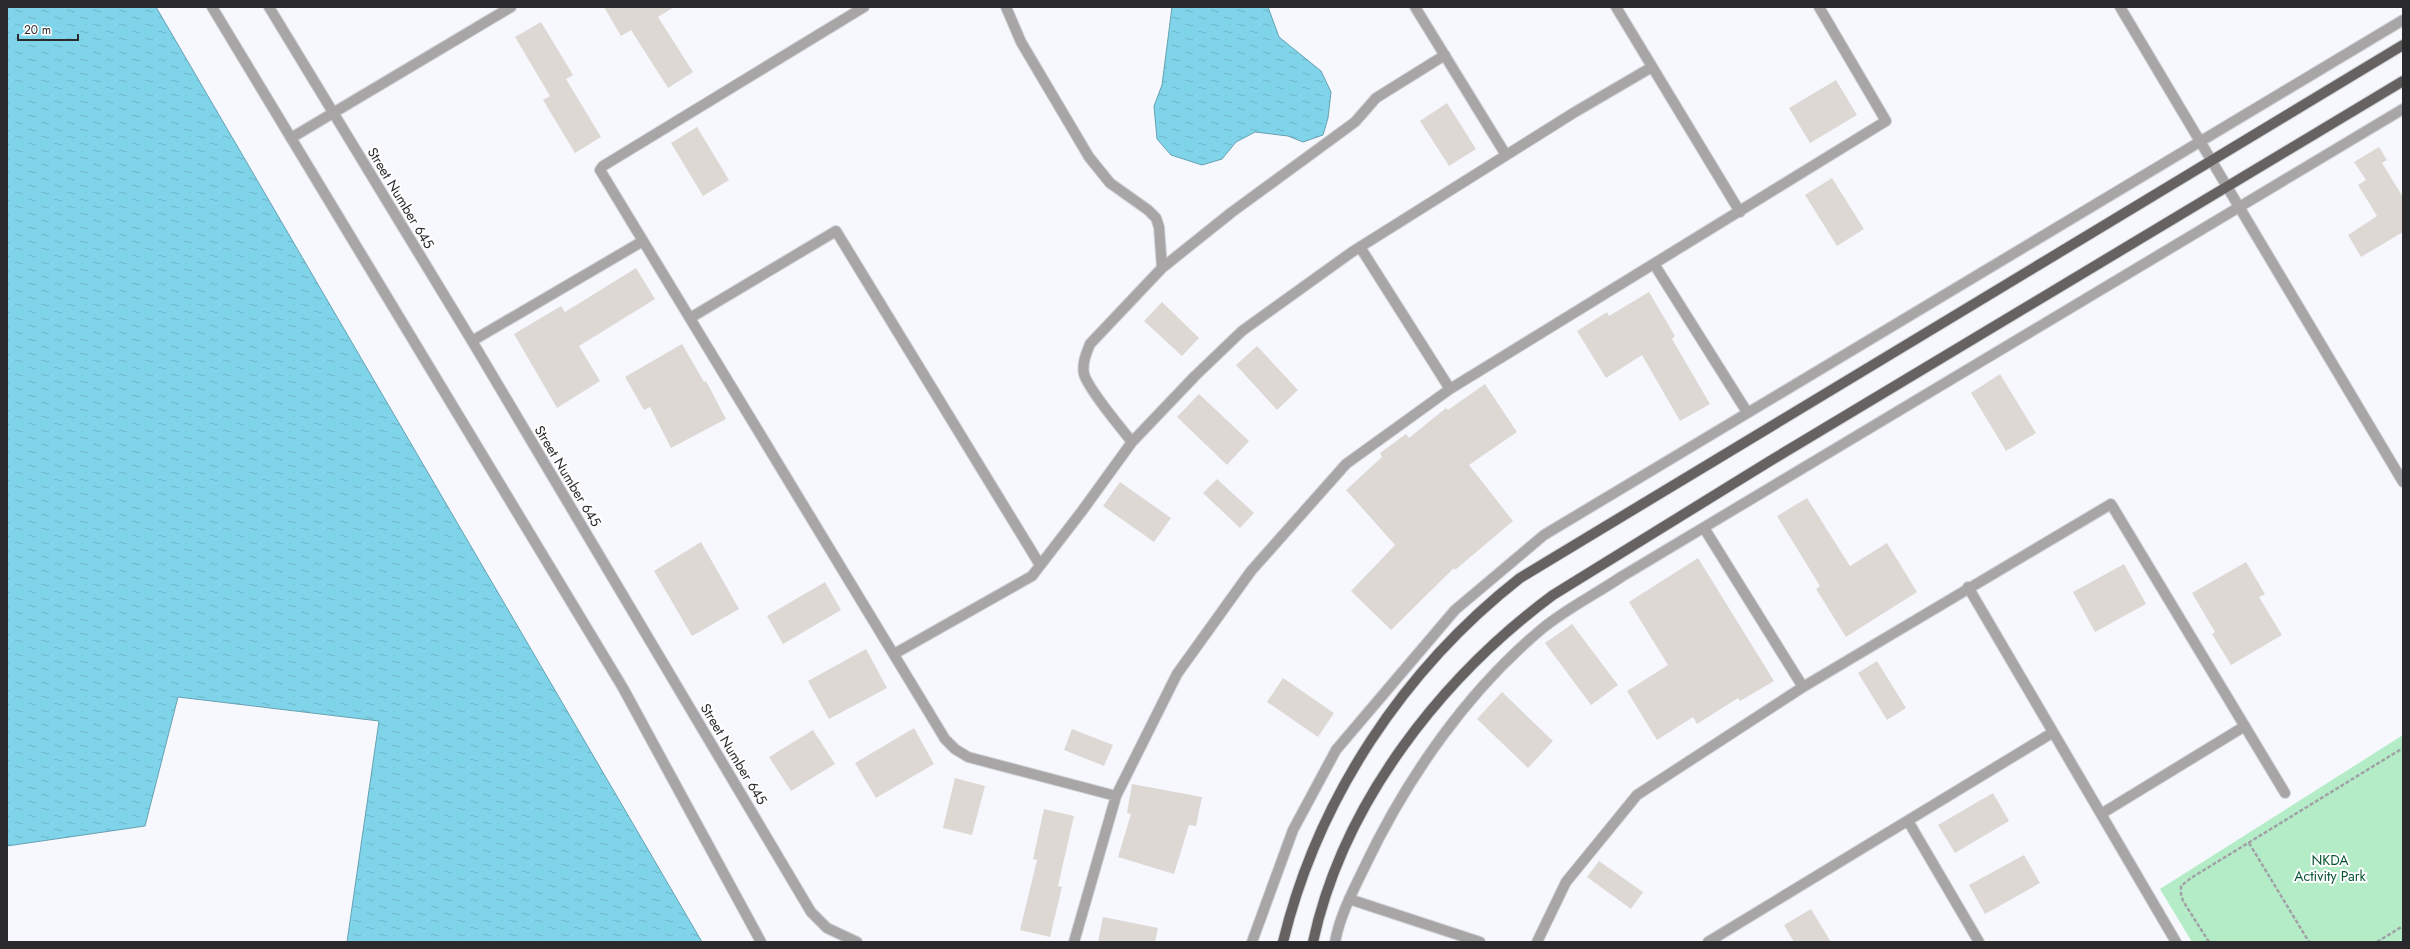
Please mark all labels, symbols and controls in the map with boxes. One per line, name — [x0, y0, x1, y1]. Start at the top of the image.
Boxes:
scale bar — [18, 16, 78, 42]
text: 20 m — [24, 21, 51, 39]
street label: Street Number 645 — [363, 144, 439, 253]
street label: Street Number 645 — [530, 422, 606, 531]
street label: Street Number 645 — [696, 700, 772, 809]
park label: NKDA Activity Park — [2294, 850, 2367, 886]

